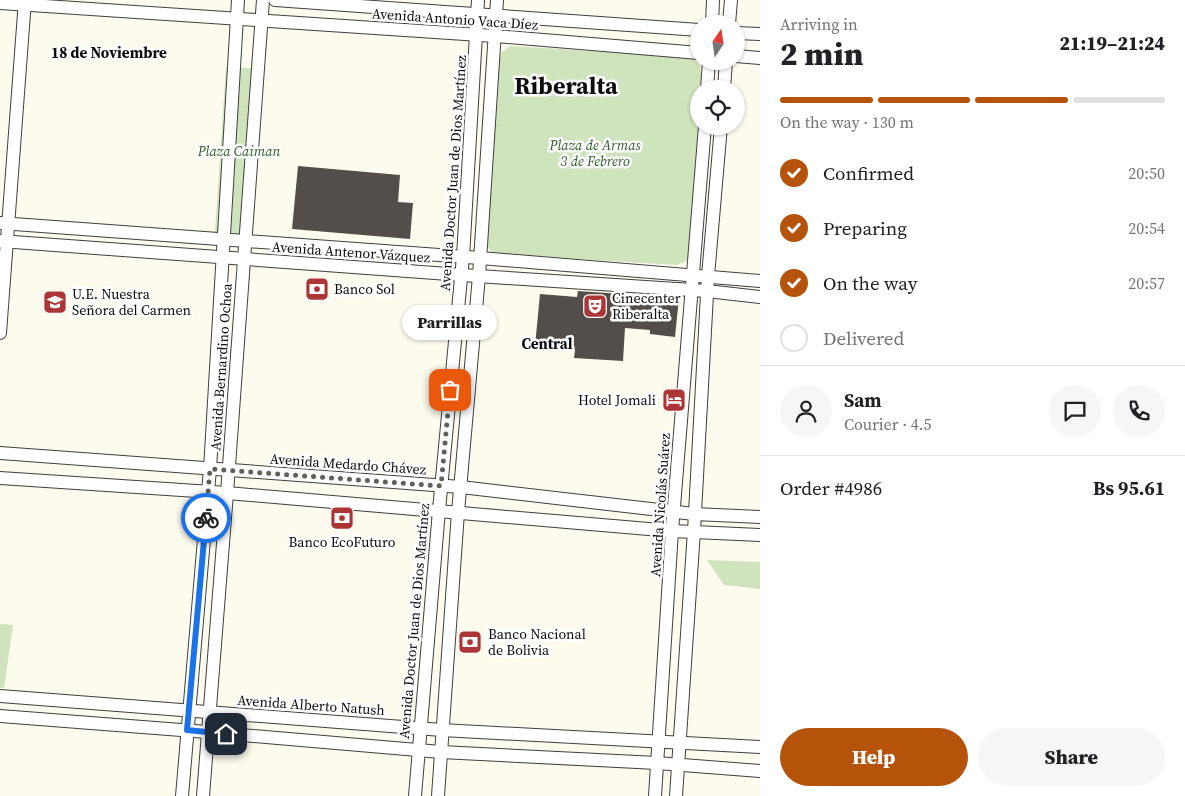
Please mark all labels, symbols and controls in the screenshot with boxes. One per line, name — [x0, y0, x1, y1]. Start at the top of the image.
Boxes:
street label: Avenida Antonio Vaca Díez — [371, 3, 539, 35]
text: Arriving in — [780, 13, 858, 35]
north arrow — [690, 15, 745, 70]
map controls — [690, 15, 745, 135]
text: 21:19–21:24 — [1060, 30, 1165, 56]
text: 2 min — [780, 32, 863, 76]
district label: 18 de Noviembre — [51, 42, 167, 63]
street label: Avenida Doctor Juan de Dios Martínez — [435, 54, 471, 292]
district label: Riberalta — [514, 69, 618, 102]
button: locate — [690, 80, 745, 135]
text: On the way · 130 m — [780, 111, 914, 133]
park label: Plaza de Armas 3 de Febrero — [549, 135, 641, 171]
park label: Plaza Caiman — [197, 141, 280, 161]
icon: check — [780, 159, 808, 187]
text: Confirmed — [823, 160, 914, 186]
text: 20:50 — [1128, 162, 1165, 184]
icon: check — [780, 214, 808, 242]
text: Preparing — [823, 215, 907, 241]
text: 20:54 — [1128, 217, 1165, 239]
street label: Avenida Antenor Vázquez — [271, 236, 431, 268]
icon: check — [780, 269, 808, 297]
text: On the way — [823, 270, 918, 296]
text: 20:57 — [1128, 272, 1165, 294]
bank icon: Banco Sol — [304, 276, 330, 302]
place label: Banco Sol — [334, 279, 395, 299]
street label: Avenida Bernardino Ochoa — [205, 282, 237, 451]
place label: U.E. Nuestra Señora del Carmen — [72, 284, 192, 320]
place label: Cinecenter Riberalta — [612, 288, 681, 324]
school or university icon: U.E. Nuestra Señora del Carmen — [42, 289, 68, 315]
theatre icon: Cinecenter Riberalta — [582, 293, 608, 319]
callout: Parrillas — [402, 305, 498, 340]
text: Parrillas — [417, 311, 482, 333]
text: Delivered — [823, 325, 904, 351]
district label: Central — [521, 333, 573, 354]
pin — [429, 369, 471, 411]
icon: bag — [436, 376, 464, 404]
button: person — [780, 385, 832, 437]
button: chat — [1049, 385, 1101, 437]
button: phone — [1113, 385, 1165, 437]
hotel icon: Hotel Jomali — [661, 387, 687, 413]
text: Sam — [844, 387, 882, 413]
place label: Hotel Jomali — [578, 390, 656, 410]
text: Courier · 4.5 — [844, 413, 932, 435]
street label: Avenida Nicolás Suárez — [645, 432, 675, 578]
street label: Avenida Medardo Chávez — [269, 449, 427, 479]
text: Order #4986 — [780, 475, 882, 501]
text: Bs 95.61 — [1093, 475, 1165, 501]
courier — [181, 493, 231, 543]
street label: Avenida Doctor Juan de Dios Martínez — [394, 502, 434, 740]
icon: bike — [192, 504, 220, 532]
bank icon: Banco EcoFuturo — [329, 505, 355, 531]
place label: Banco EcoFuturo — [289, 532, 396, 552]
place label: Banco Nacional de Bolivia — [488, 624, 586, 660]
bank icon: Banco Nacional de Bolivia — [457, 629, 483, 655]
street label: Avenida Alberto Natush — [237, 690, 385, 720]
pin — [205, 713, 247, 755]
icon: home — [212, 720, 240, 748]
button: Help — [780, 728, 968, 786]
button: Share — [978, 728, 1165, 786]

